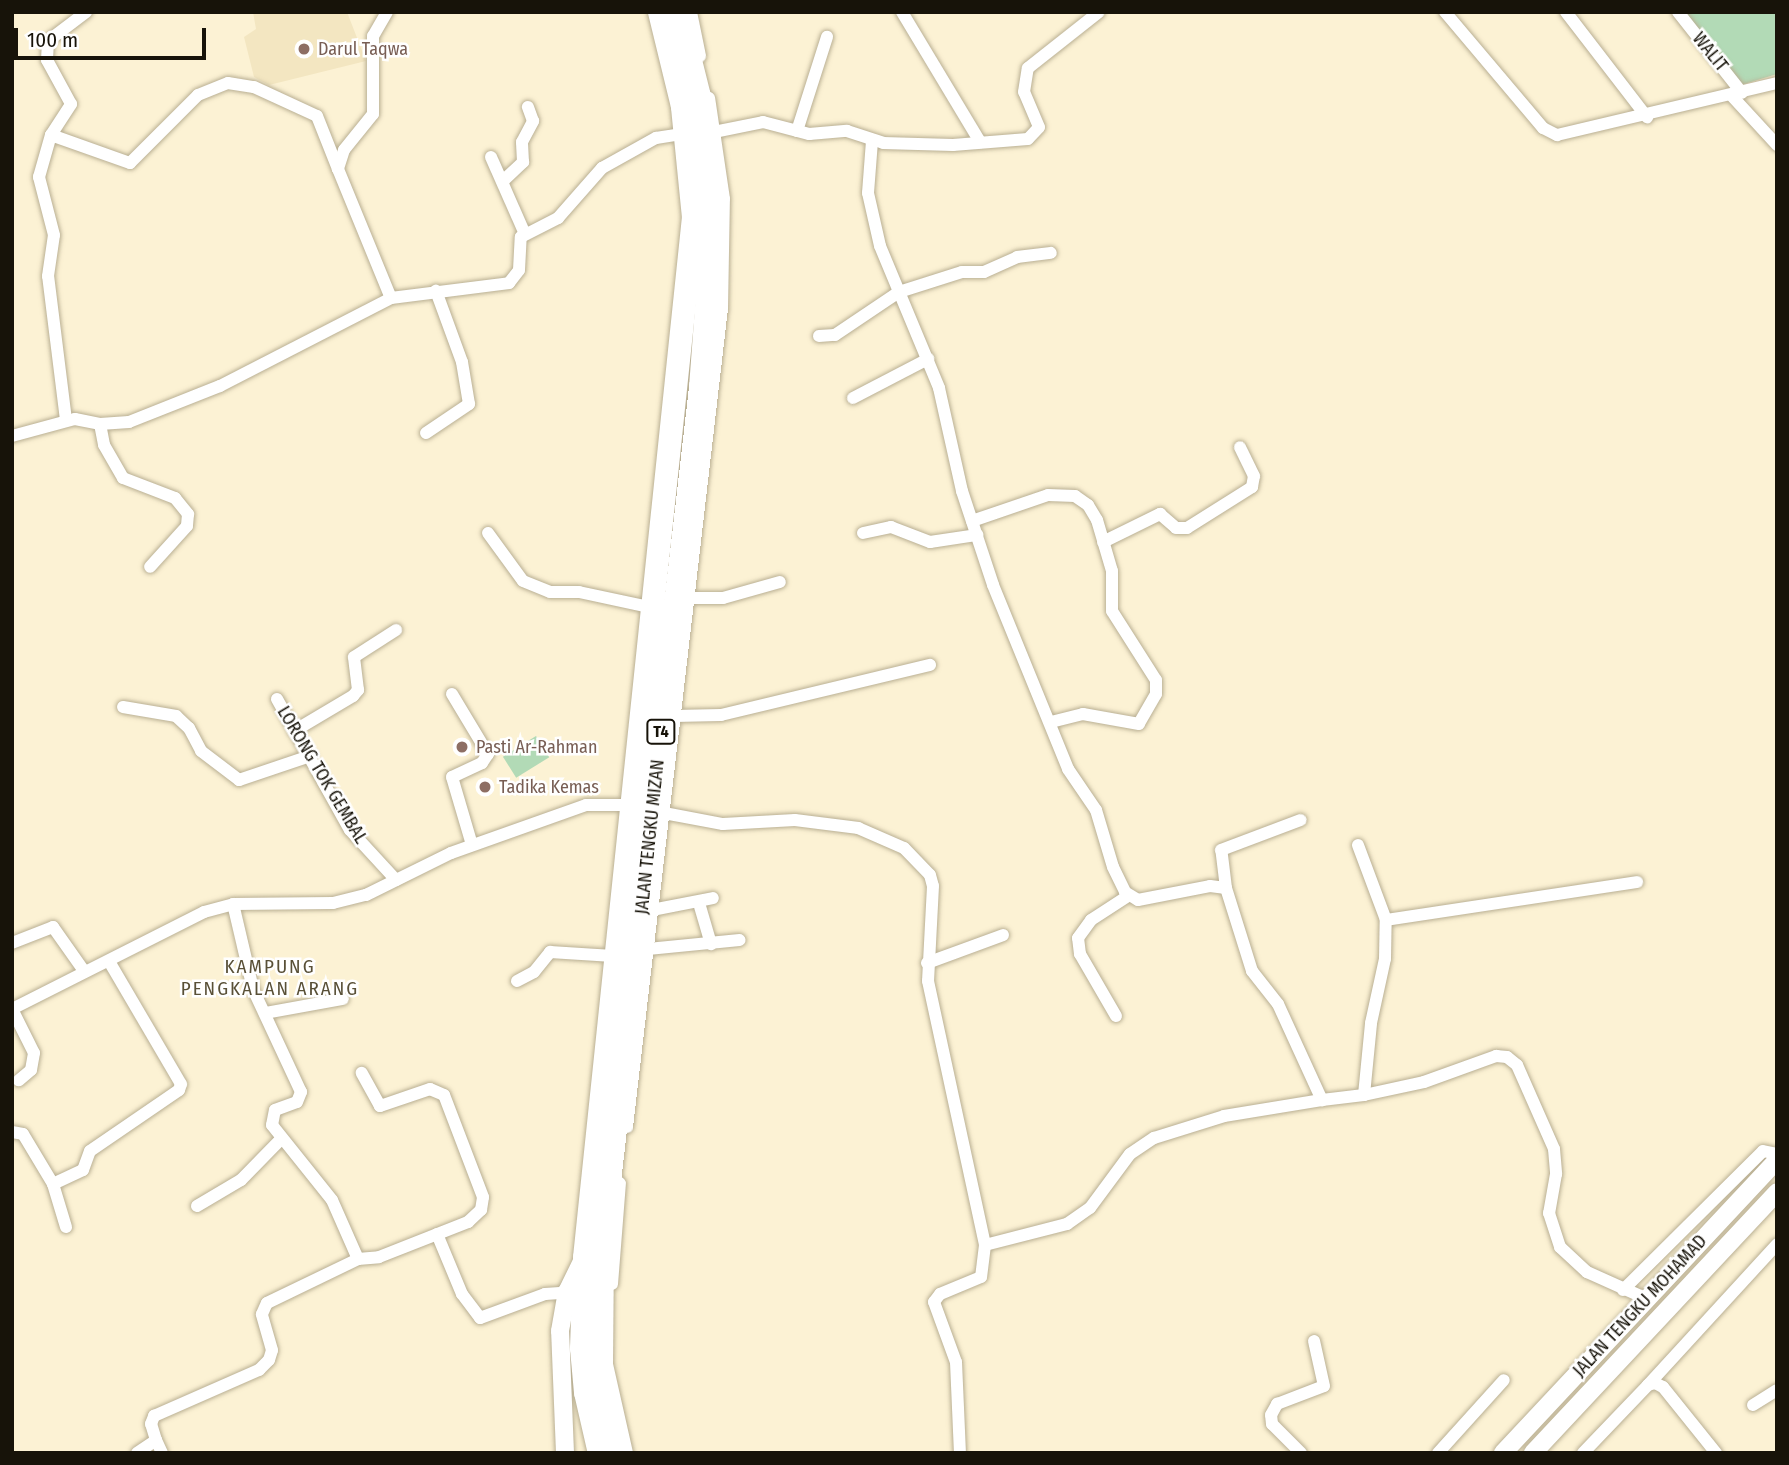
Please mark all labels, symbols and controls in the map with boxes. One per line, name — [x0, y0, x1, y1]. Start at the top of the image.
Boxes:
scale bar — [18, 14, 210, 58]
text: 100 m — [27, 27, 78, 53]
street label: WALIT — [1688, 28, 1732, 76]
place label: Darul Taqwa — [318, 38, 408, 60]
marker: Darul Taqwa — [296, 41, 312, 57]
street label: LORONG TOK GEMBAL — [272, 702, 372, 848]
road number: T4 — [645, 720, 677, 744]
place label: Pasti Ar-Rahman — [476, 736, 597, 758]
marker: Pasti Ar-Rahman — [454, 739, 470, 755]
street label: JALAN TENGKU MIZAN — [631, 758, 669, 916]
place label: Tadika Kemas — [499, 776, 599, 798]
marker: Tadika Kemas — [477, 779, 493, 795]
district label: KAMPUNG PENGKALAN ARANG — [183, 956, 357, 1000]
street label: JALAN TENGKU MOHAMAD — [1569, 1231, 1711, 1381]

